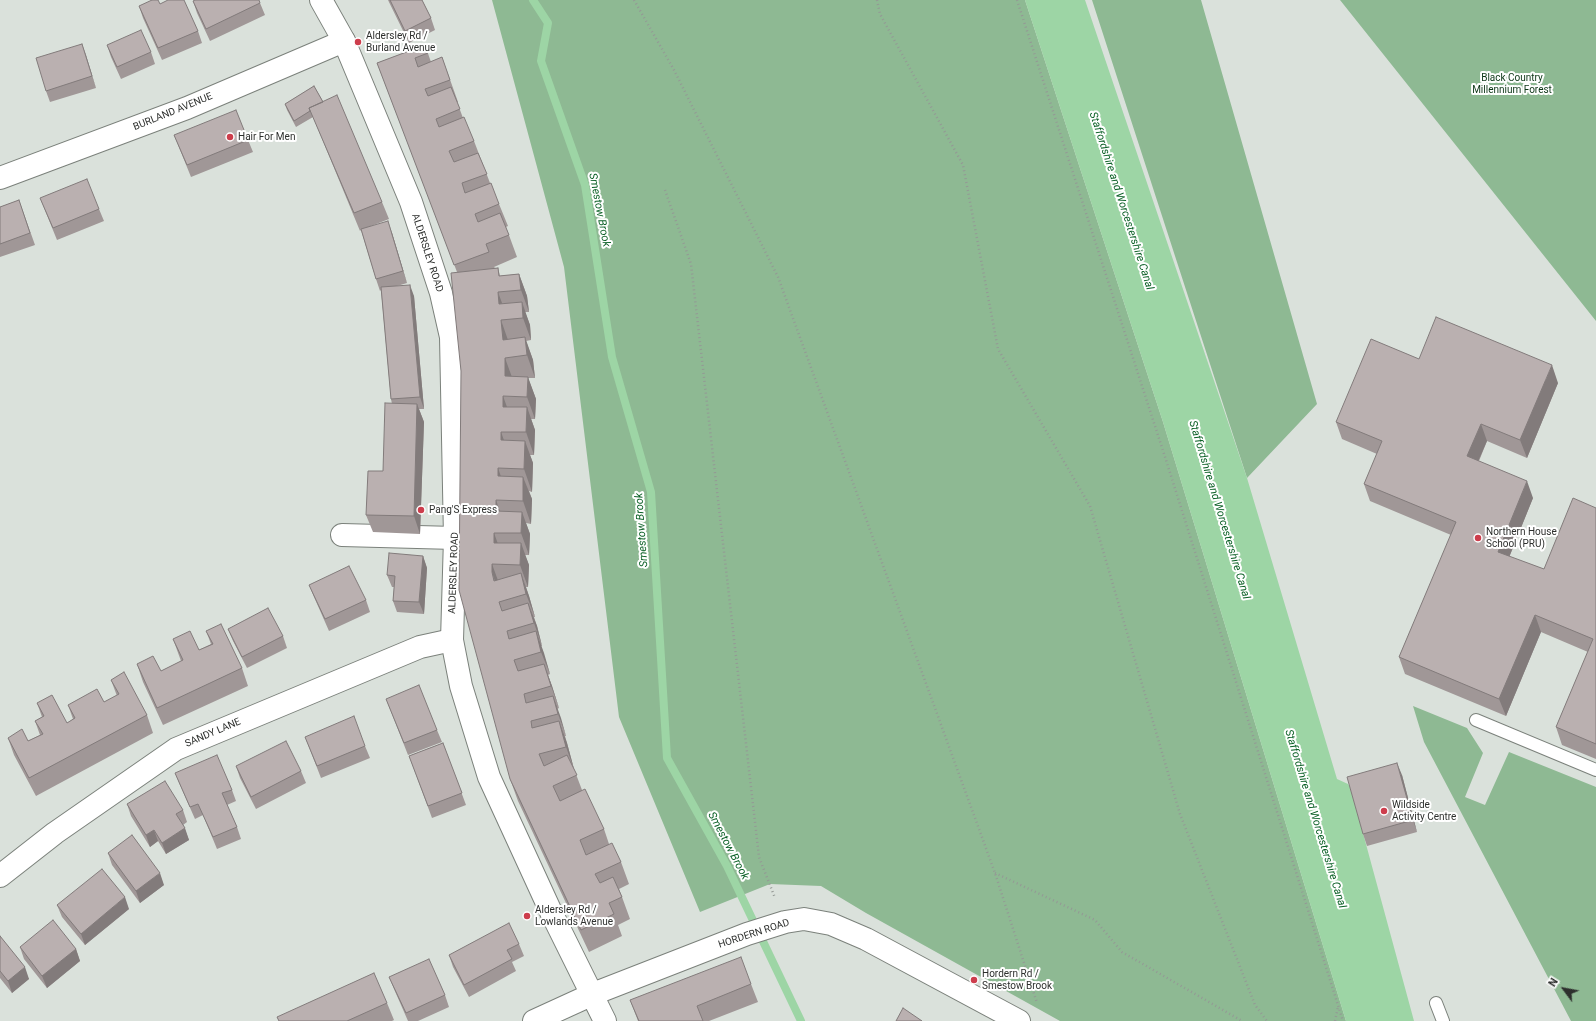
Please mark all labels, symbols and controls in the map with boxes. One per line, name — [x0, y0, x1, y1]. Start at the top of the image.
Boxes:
place label: Aldersley Rd / Burland Avenue — [366, 30, 435, 54]
marker: Aldersley Rd / Burland Avenue — [353, 37, 363, 47]
park label: Black Country Millennium Forest — [1472, 72, 1552, 96]
street label: BURLAND AVENUE — [132, 91, 214, 133]
water label: Staffordshire and Worcestershire Canal — [1086, 110, 1156, 292]
place label: Hair For Men — [238, 131, 295, 143]
marker: Hair For Men — [225, 132, 235, 142]
water label: Smestow Brook — [585, 172, 613, 248]
street label: ALDERSLEY ROAD — [409, 212, 445, 294]
water label: Staffordshire and Worcestershire Canal — [1185, 419, 1253, 601]
water label: Smestow Brook — [633, 492, 651, 568]
place label: Pang'S Express — [429, 504, 497, 516]
marker: Pang'S Express — [416, 505, 426, 515]
place label: Northern House School (PRU) — [1486, 526, 1557, 550]
street label: ALDERSLEY ROAD — [447, 532, 461, 614]
marker: Northern House School (PRU) — [1473, 533, 1483, 543]
street label: SANDY LANE — [183, 716, 243, 750]
water label: Staffordshire and Worcestershire Canal — [1281, 728, 1349, 910]
place label: Wildside Activity Centre — [1392, 799, 1456, 822]
marker: Wildside Activity Centre — [1379, 806, 1389, 816]
water label: Smestow Brook — [705, 810, 751, 882]
place label: Aldersley Rd / Lowlands Avenue — [535, 904, 613, 928]
marker: Aldersley Rd / Lowlands Avenue — [522, 911, 532, 921]
street label: HORDERN ROAD — [717, 917, 791, 951]
place label: Hordern Rd / Smestow Brook — [982, 968, 1052, 992]
north arrow — [1544, 969, 1584, 1009]
marker: Hordern Rd / Smestow Brook — [969, 975, 979, 985]
text: N — [1546, 976, 1561, 989]

